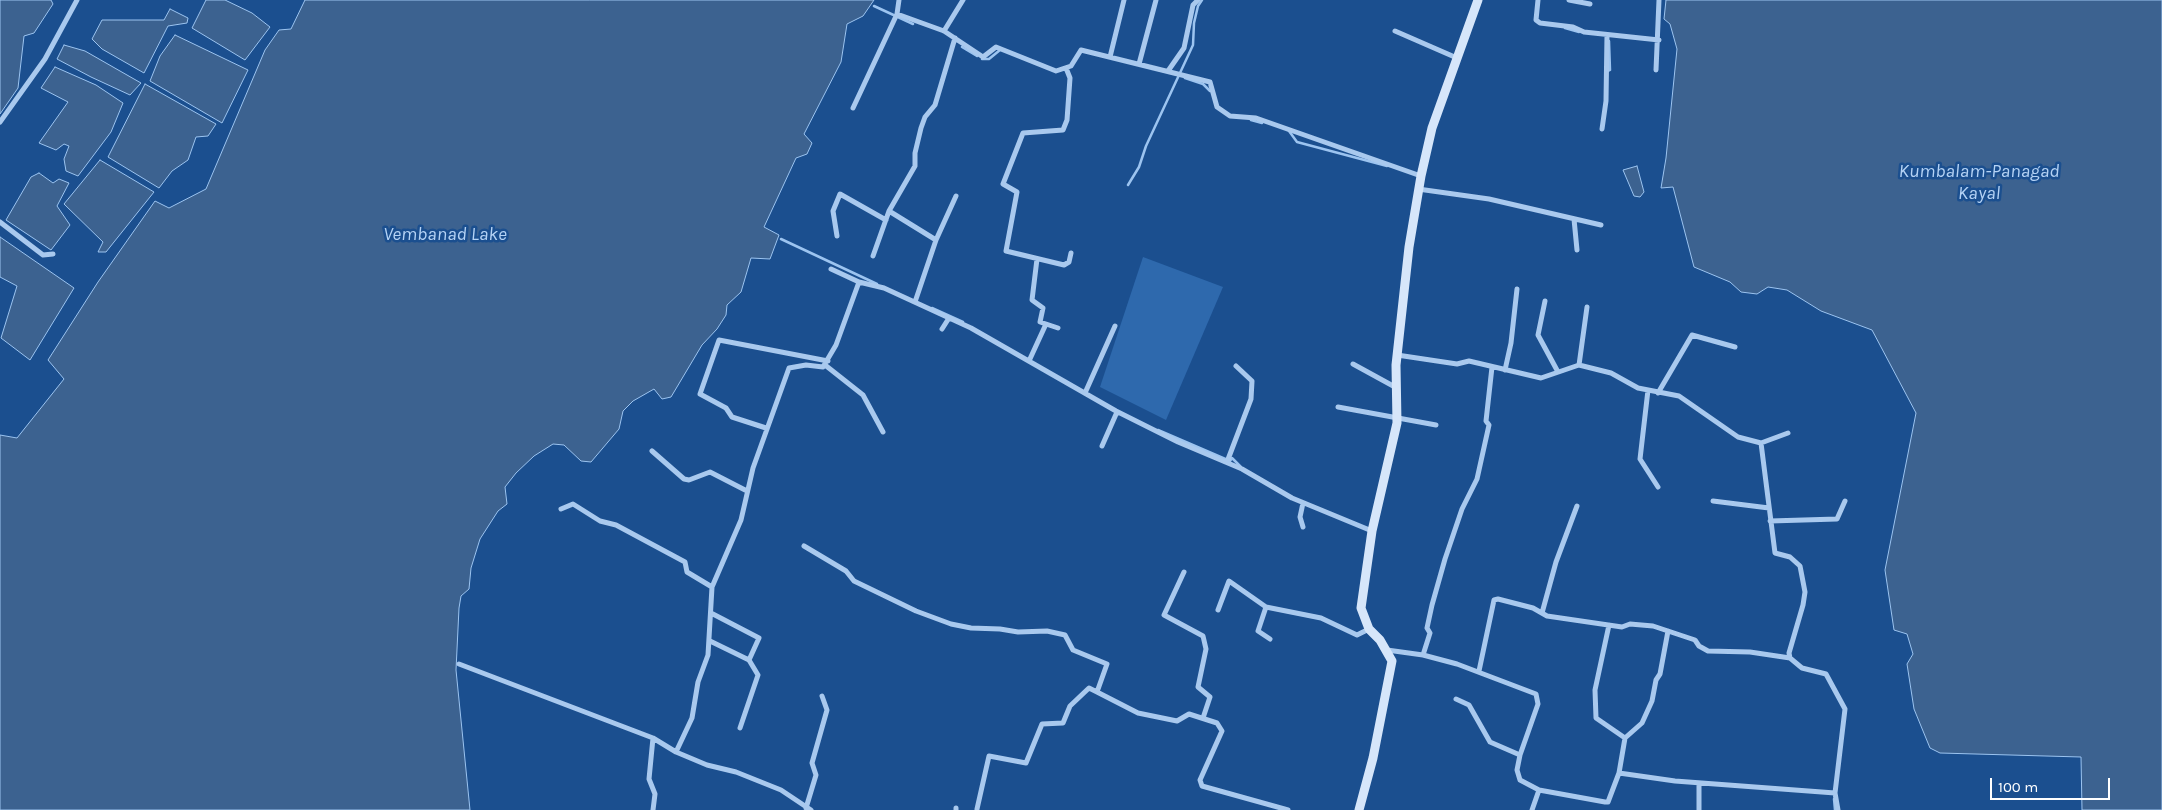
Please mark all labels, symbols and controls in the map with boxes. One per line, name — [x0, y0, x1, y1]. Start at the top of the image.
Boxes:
water label: Kumbalam-Panagad Kayal — [1899, 161, 2059, 205]
water label: Vembanad Lake — [383, 224, 507, 246]
scale bar — [1992, 768, 2112, 800]
text: 100 m — [1998, 778, 2038, 796]

